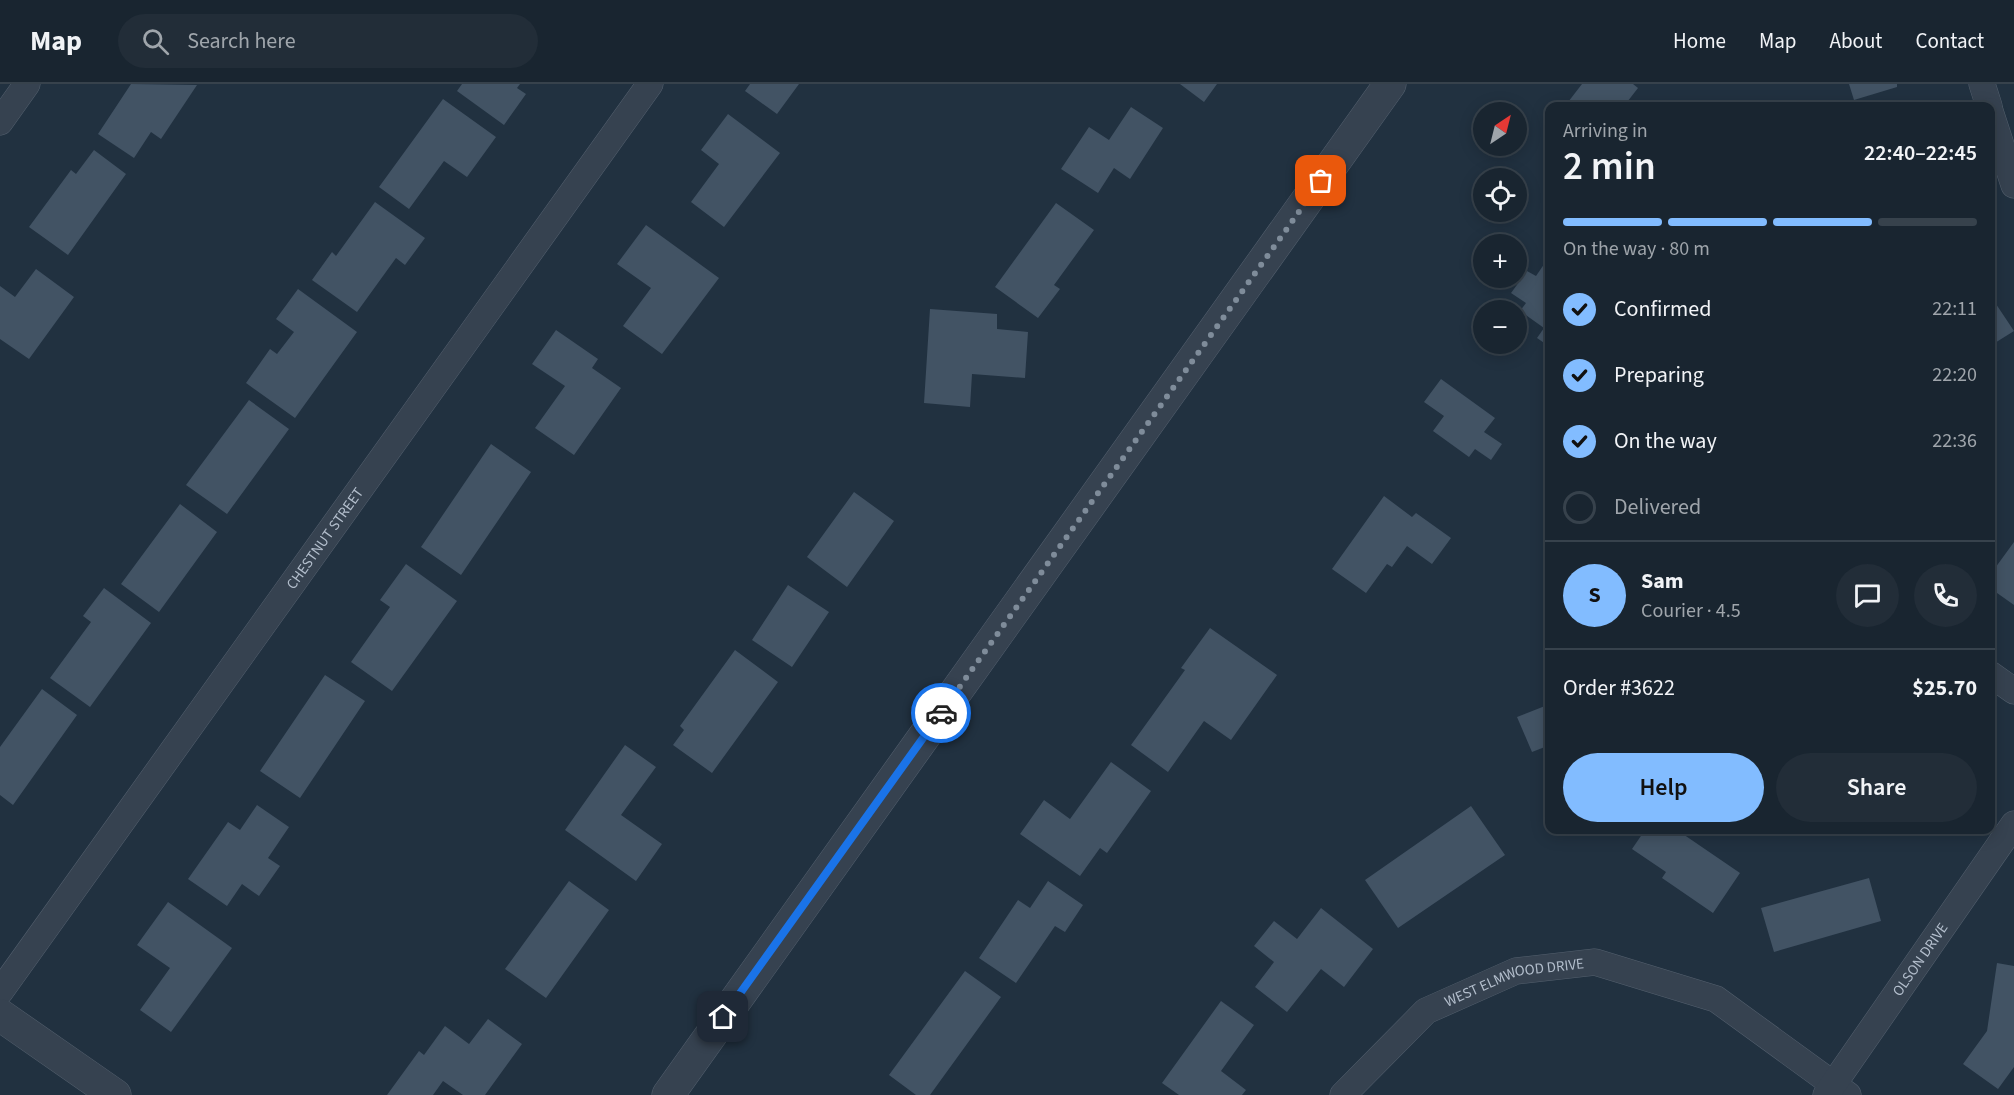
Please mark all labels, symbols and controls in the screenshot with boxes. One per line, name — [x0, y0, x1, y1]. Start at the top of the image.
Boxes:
search box — [118, 14, 538, 68]
text: Map — [30, 21, 82, 61]
icon: search — [139, 25, 172, 58]
text: Search here — [187, 25, 296, 57]
text: Home — [1673, 26, 1726, 56]
text: Map — [1759, 26, 1797, 56]
text: About — [1830, 26, 1882, 56]
text: Contact — [1915, 26, 1984, 56]
north arrow — [1473, 102, 1527, 156]
map controls — [1473, 102, 1527, 354]
text: Arriving in — [1563, 117, 1648, 145]
text: 22:40–22:45 — [1864, 137, 1977, 169]
text: 2 min — [1563, 139, 1656, 195]
pin — [1295, 155, 1346, 206]
icon: bag — [1304, 164, 1337, 197]
button: locate — [1473, 168, 1527, 222]
button: + — [1473, 234, 1527, 288]
text: On the way · 80 m — [1563, 235, 1710, 263]
icon: check — [1563, 293, 1596, 326]
text: Confirmed — [1614, 293, 1711, 325]
text: 22:11 — [1932, 295, 1977, 323]
button: − — [1473, 300, 1527, 354]
icon: check — [1563, 359, 1596, 392]
text: Preparing — [1614, 359, 1704, 391]
text: 22:20 — [1932, 361, 1977, 389]
icon: check — [1563, 425, 1596, 458]
text: On the way — [1614, 425, 1717, 457]
text: 22:36 — [1932, 427, 1977, 455]
street label: CHESTNUT STREET — [282, 483, 369, 594]
text: Delivered — [1614, 491, 1701, 523]
button: chat — [1836, 564, 1899, 627]
button: phone — [1914, 564, 1977, 627]
text: Sam — [1641, 565, 1684, 597]
text: S — [1588, 579, 1601, 611]
text: Courier · 4.5 — [1641, 597, 1741, 625]
text: Order #3622 — [1563, 672, 1675, 704]
text: $25.70 — [1912, 672, 1977, 704]
courier — [911, 683, 971, 743]
icon: car — [925, 697, 958, 730]
button: Help — [1563, 753, 1764, 822]
button: Share — [1776, 753, 1977, 822]
street label: OLSON DRIVE — [1888, 919, 1953, 1001]
street label: WEST ELMWOOD DRIVE — [1441, 953, 1585, 1013]
pin — [697, 991, 748, 1042]
icon: home — [706, 1000, 739, 1033]

